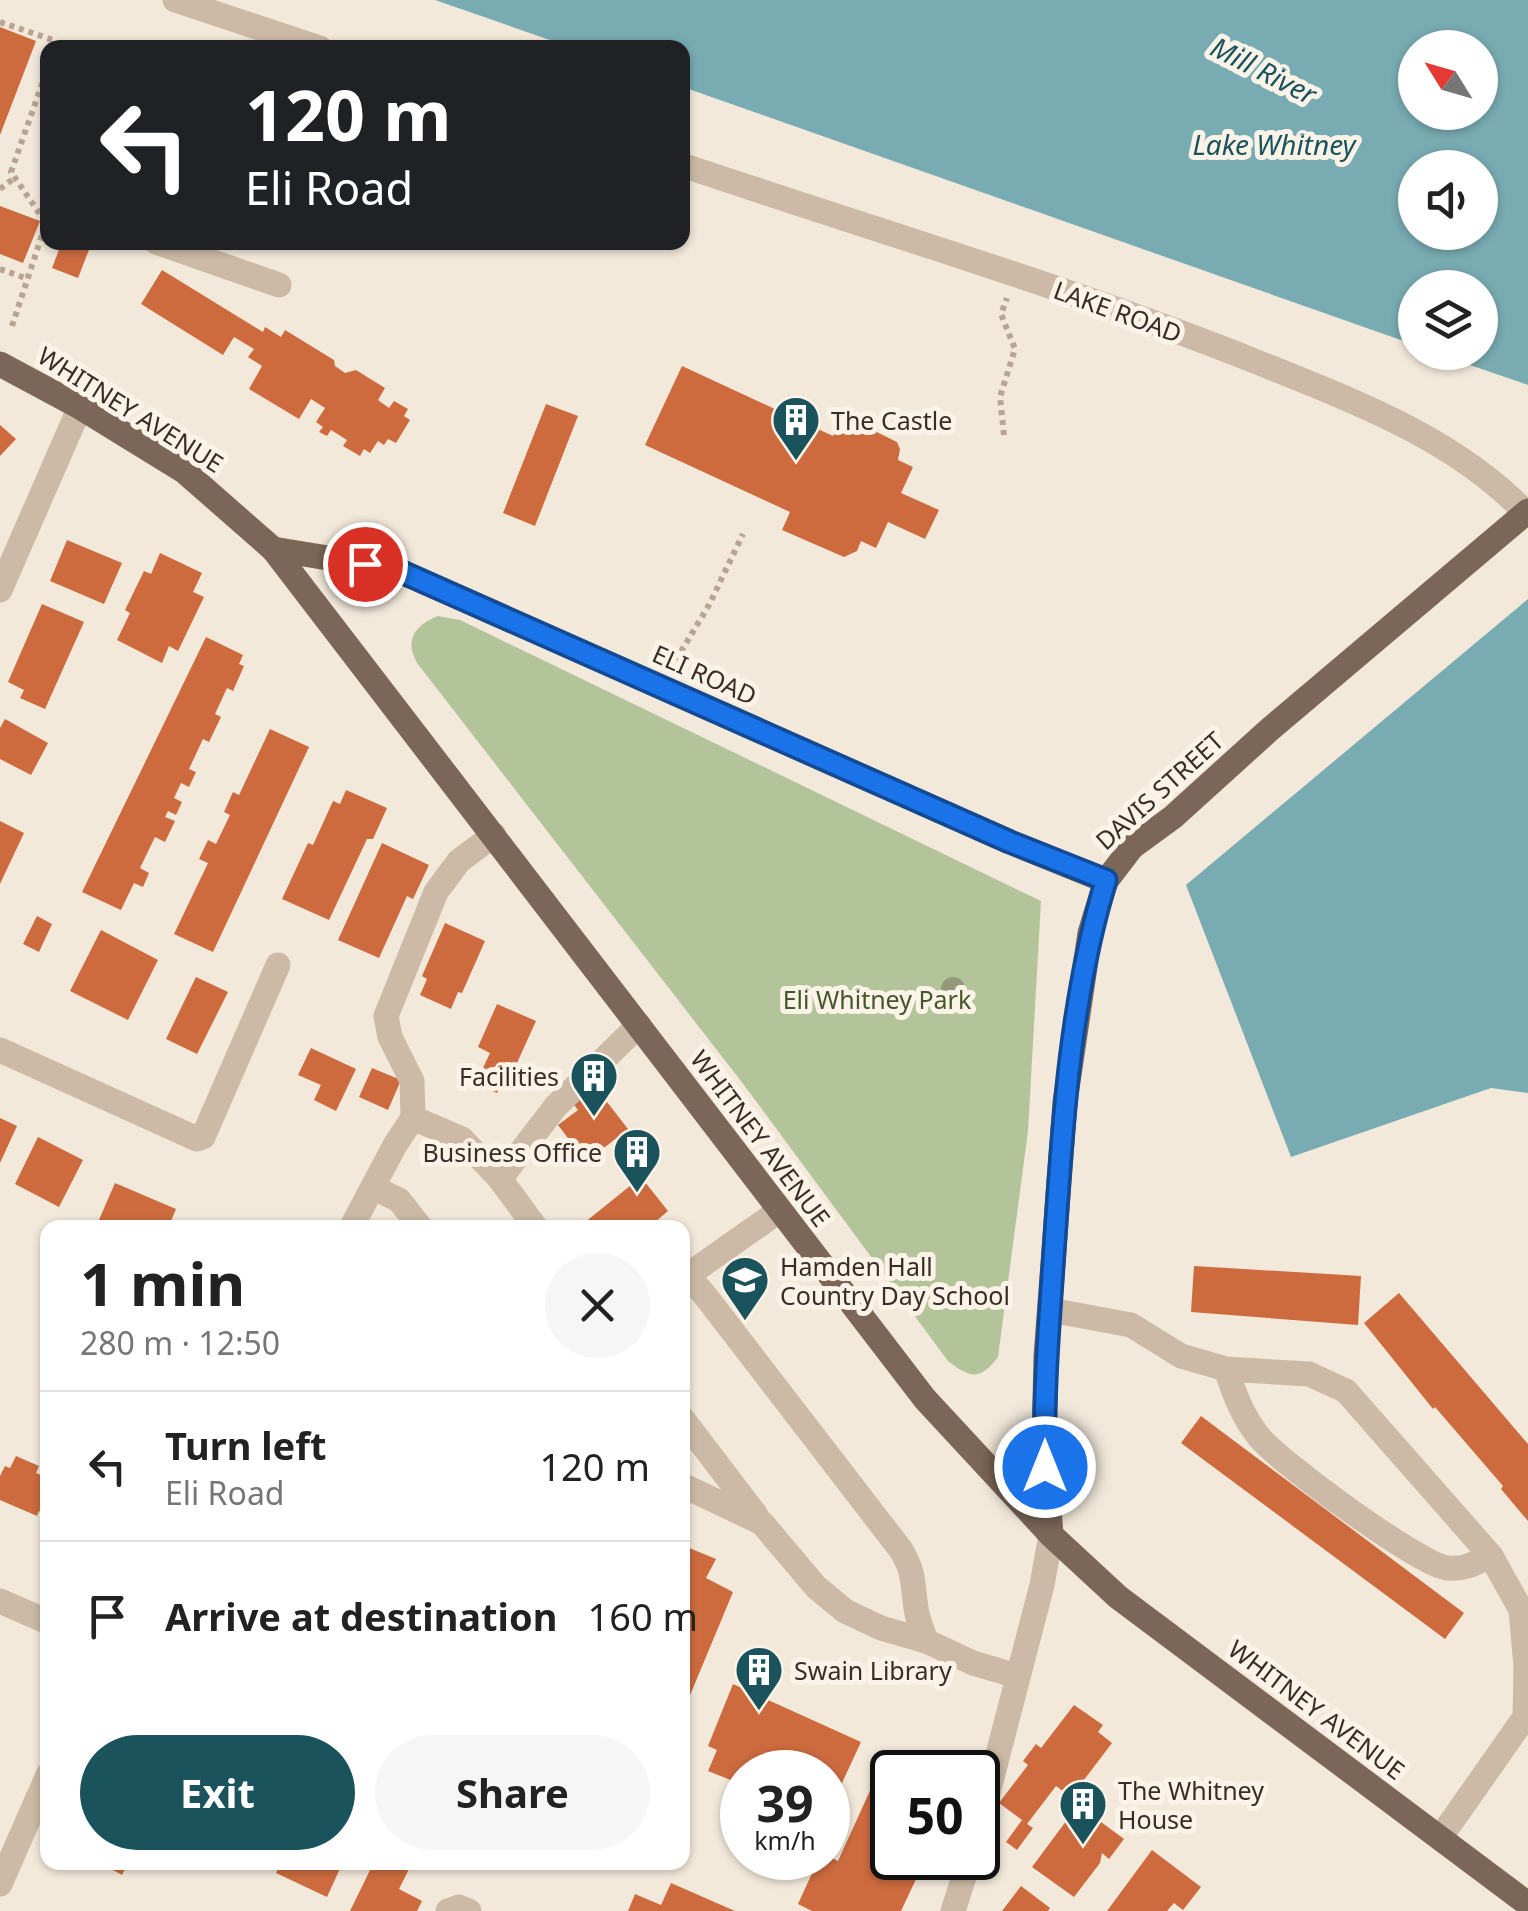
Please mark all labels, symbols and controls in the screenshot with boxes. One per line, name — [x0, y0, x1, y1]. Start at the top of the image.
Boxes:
water label: Mill River — [1205, 27, 1325, 114]
north arrow — [1398, 30, 1498, 130]
map controls — [1398, 30, 1498, 370]
text: 120 m — [245, 66, 452, 162]
icon: left — [80, 80, 210, 210]
water label: Lake Whitney — [1192, 125, 1358, 163]
button: sound — [1398, 150, 1498, 250]
text: Eli Road — [245, 157, 413, 218]
button: layers — [1398, 270, 1498, 370]
street label: LAKE ROAD — [1049, 272, 1187, 350]
street label: WHITNEY AVENUE — [32, 338, 230, 480]
building icon: The Castle — [770, 394, 822, 462]
place label: The Castle — [831, 403, 952, 437]
pin — [323, 522, 408, 607]
icon: arrive — [338, 537, 393, 592]
street label: ELI ROAD — [647, 636, 763, 712]
street label: DAVIS STREET — [1088, 723, 1230, 857]
park label: Eli Whitney Park — [783, 982, 972, 1016]
street label: WHITNEY AVENUE — [683, 1043, 839, 1233]
building icon: Facilities — [568, 1050, 620, 1118]
place label: Facilities — [459, 1059, 559, 1093]
building icon: Business Office — [611, 1126, 663, 1194]
place label: Business Office — [423, 1135, 602, 1169]
text: 1 min — [80, 1242, 245, 1324]
place label: Hamden Hall Country Day School — [780, 1249, 1010, 1312]
button: close — [545, 1253, 650, 1358]
school or university icon: Hamden Hall Country Day School — [719, 1254, 771, 1322]
text: 280 m · 12:50 — [80, 1321, 280, 1364]
position arrow — [993, 1415, 1097, 1519]
text: Turn left — [165, 1419, 327, 1471]
icon: left — [80, 1439, 135, 1494]
text: 120 m — [539, 1440, 650, 1492]
text: Eli Road — [165, 1471, 285, 1514]
icon: arrive — [80, 1589, 135, 1644]
text: Arrive at destination — [165, 1590, 557, 1642]
text: 160 m — [587, 1590, 698, 1642]
street label: WHITNEY AVENUE — [1222, 1631, 1412, 1787]
building icon: Swain Library — [733, 1644, 785, 1712]
place label: Swain Library — [794, 1653, 952, 1687]
button: Exit — [80, 1735, 355, 1850]
button: Share — [375, 1735, 650, 1850]
speed limit sign: 50 — [870, 1750, 1000, 1880]
text: 39 — [756, 1769, 814, 1837]
place label: The Whitney House — [1118, 1773, 1264, 1836]
building icon: The Whitney House — [1057, 1778, 1109, 1846]
text: km/h — [754, 1823, 816, 1857]

